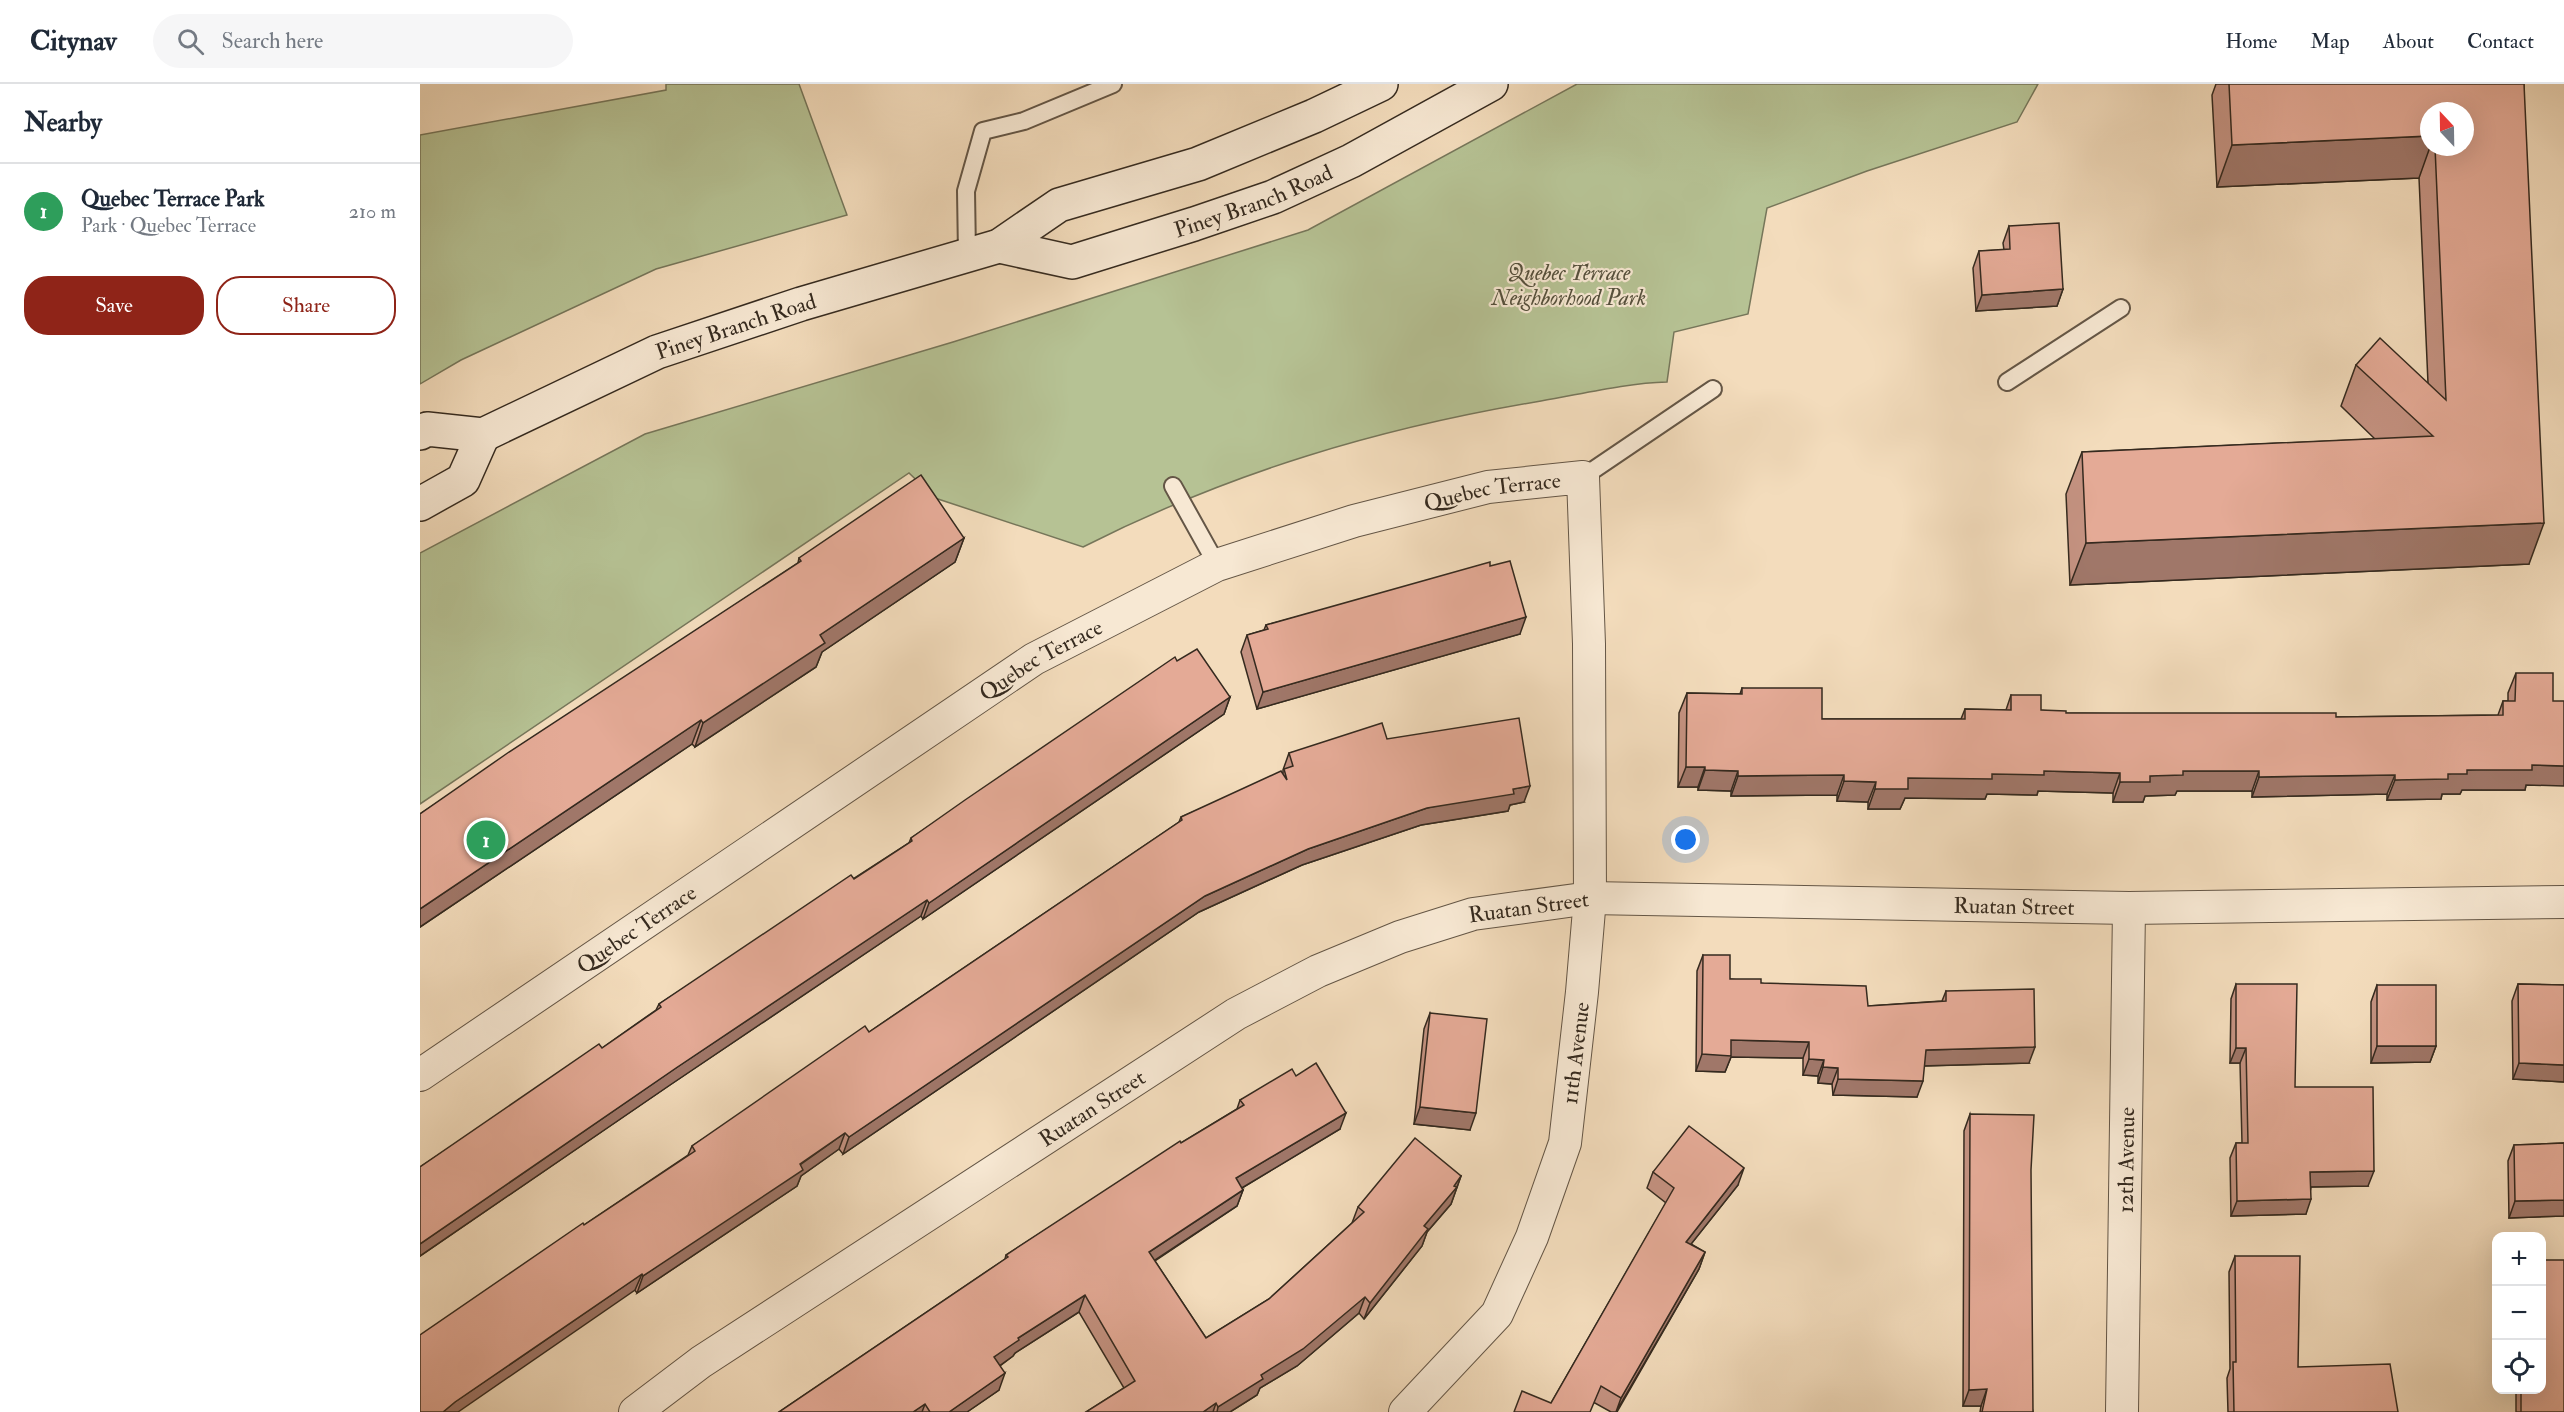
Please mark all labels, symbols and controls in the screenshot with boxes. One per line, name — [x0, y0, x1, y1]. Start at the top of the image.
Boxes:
search box — [153, 14, 573, 68]
text: Citynav — [30, 24, 117, 59]
icon: search — [174, 25, 207, 58]
text: Search here — [222, 27, 323, 55]
text: Home — [2225, 28, 2277, 55]
text: Map — [2310, 28, 2350, 55]
text: About — [2383, 28, 2434, 55]
text: Contact — [2467, 28, 2534, 55]
north arrow — [2420, 102, 2474, 156]
text: Nearby — [24, 107, 102, 139]
street label: Piney Branch Road — [1171, 158, 1337, 244]
text: Quebec Terrace Park — [81, 185, 265, 213]
text: 1 — [40, 199, 47, 224]
text: 210 m — [349, 199, 396, 224]
text: Park · Quebec Terrace — [81, 213, 256, 238]
park label: Quebec Terrace Neighborhood Park — [1491, 259, 1646, 312]
button: Save — [24, 276, 204, 335]
button: Share — [216, 276, 396, 335]
street label: Piney Branch Road — [652, 287, 820, 367]
street label: Quebec Terrace — [1421, 466, 1562, 518]
street label: Quebec Terrace — [974, 613, 1107, 707]
pin: 1 — [466, 818, 506, 862]
your location — [1671, 825, 1700, 854]
street label: Quebec Terrace — [571, 879, 702, 980]
street label: Ruatan Street — [1467, 885, 1591, 929]
street label: Ruatan Street — [1953, 892, 2075, 922]
street label: 11th Avenue — [1556, 1000, 1596, 1106]
street label: Ruatan Street — [1034, 1064, 1151, 1153]
street label: 12th Avenue — [2112, 1107, 2141, 1213]
map controls — [2492, 1232, 2546, 1394]
button: + — [2492, 1232, 2546, 1286]
button: − — [2492, 1286, 2546, 1340]
button: locate — [2492, 1340, 2546, 1394]

